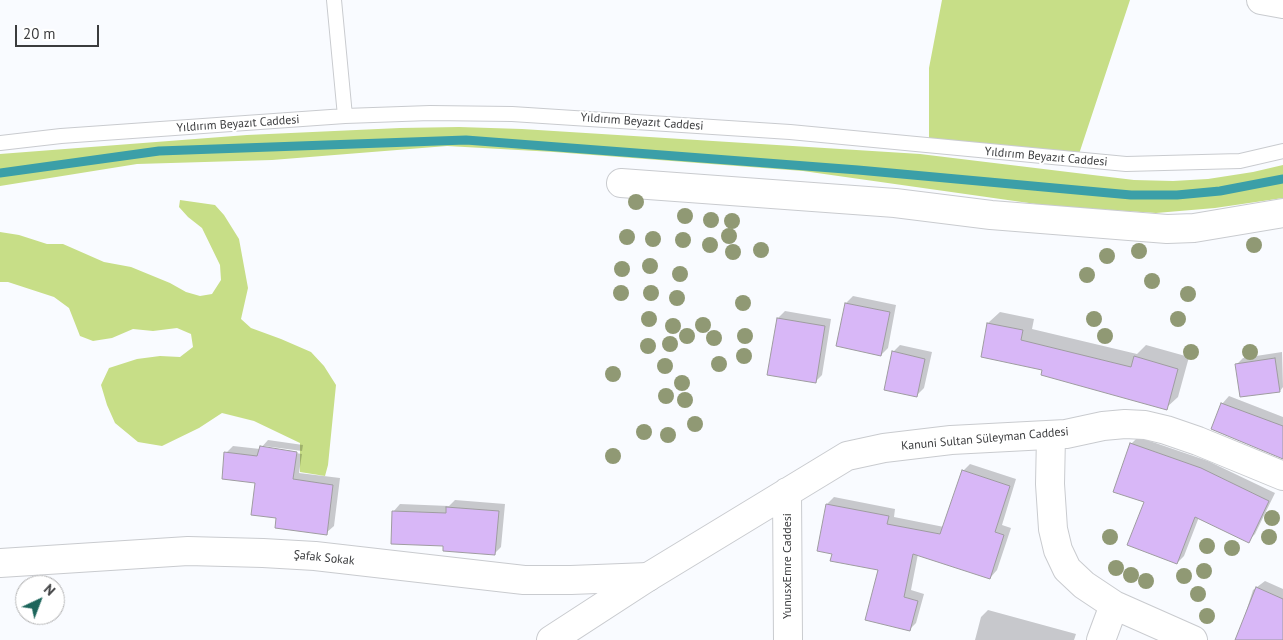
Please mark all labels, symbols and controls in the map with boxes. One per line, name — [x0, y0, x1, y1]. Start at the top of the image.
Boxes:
scale bar — [18, 15, 101, 47]
text: 20 m — [23, 24, 56, 43]
street label: Yıldırım Beyazıt Caddesi — [580, 111, 704, 133]
street label: Yıldırım Beyazıt Caddesi — [176, 113, 300, 135]
street label: Yıldırım Beyazıt Caddesi — [984, 144, 1108, 170]
street label: Kanuni Sultan Süleyman Caddesi — [901, 424, 1069, 454]
street label: YunusxEmre Caddesi — [781, 513, 795, 619]
street label: Şafak Sokak — [293, 548, 355, 568]
north arrow — [15, 575, 65, 625]
text: N — [40, 580, 59, 599]

